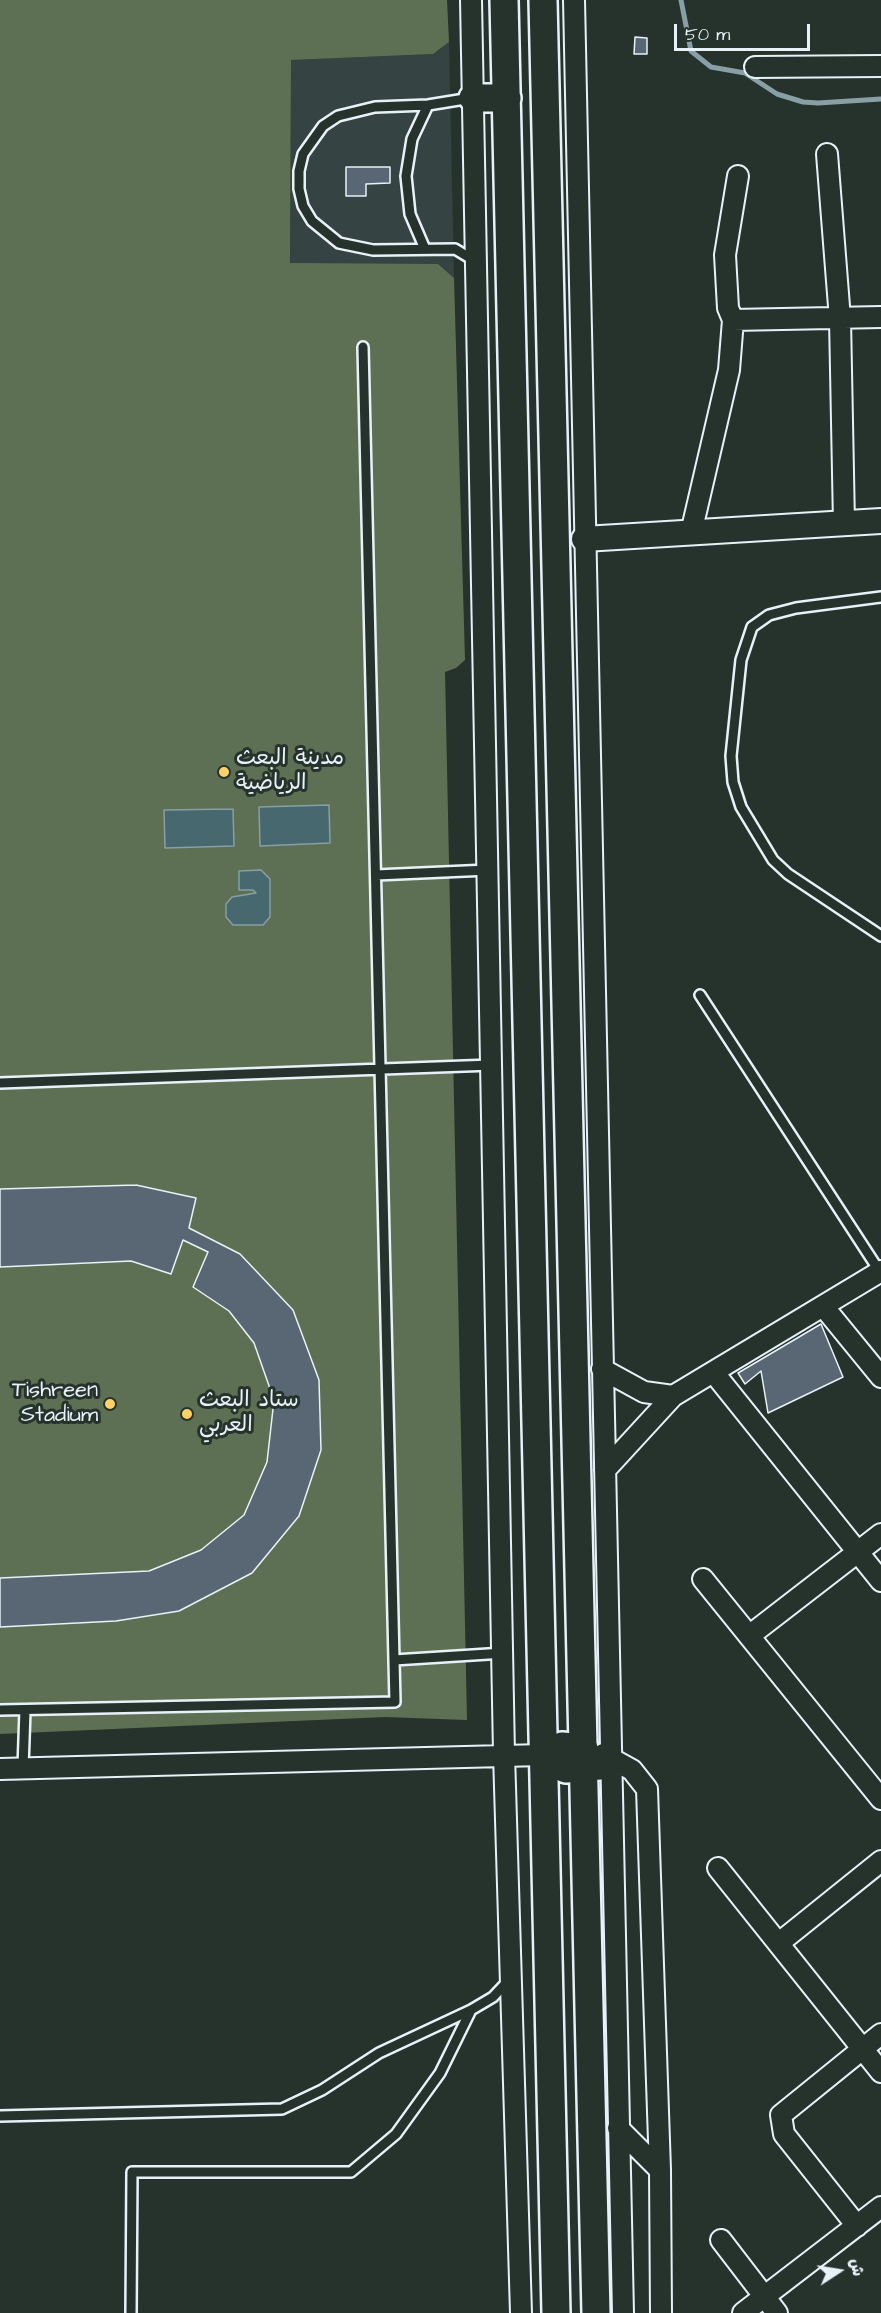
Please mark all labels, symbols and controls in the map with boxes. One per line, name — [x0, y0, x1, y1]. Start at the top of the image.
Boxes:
scale bar — [677, 12, 814, 50]
text: 50 m — [685, 22, 730, 47]
place label: مدينة البعث الرياضية — [236, 746, 344, 798]
marker: مدينة البعث الرياضية — [217, 765, 231, 779]
place label: Tishreen Stadium — [12, 1378, 98, 1430]
place label: ستاد البعث العربي — [199, 1388, 299, 1440]
marker: Tishreen Stadium — [103, 1397, 117, 1411]
marker: ستاد البعث العربي — [180, 1407, 194, 1421]
north arrow — [809, 2241, 869, 2301]
text: ش — [844, 2256, 869, 2278]

